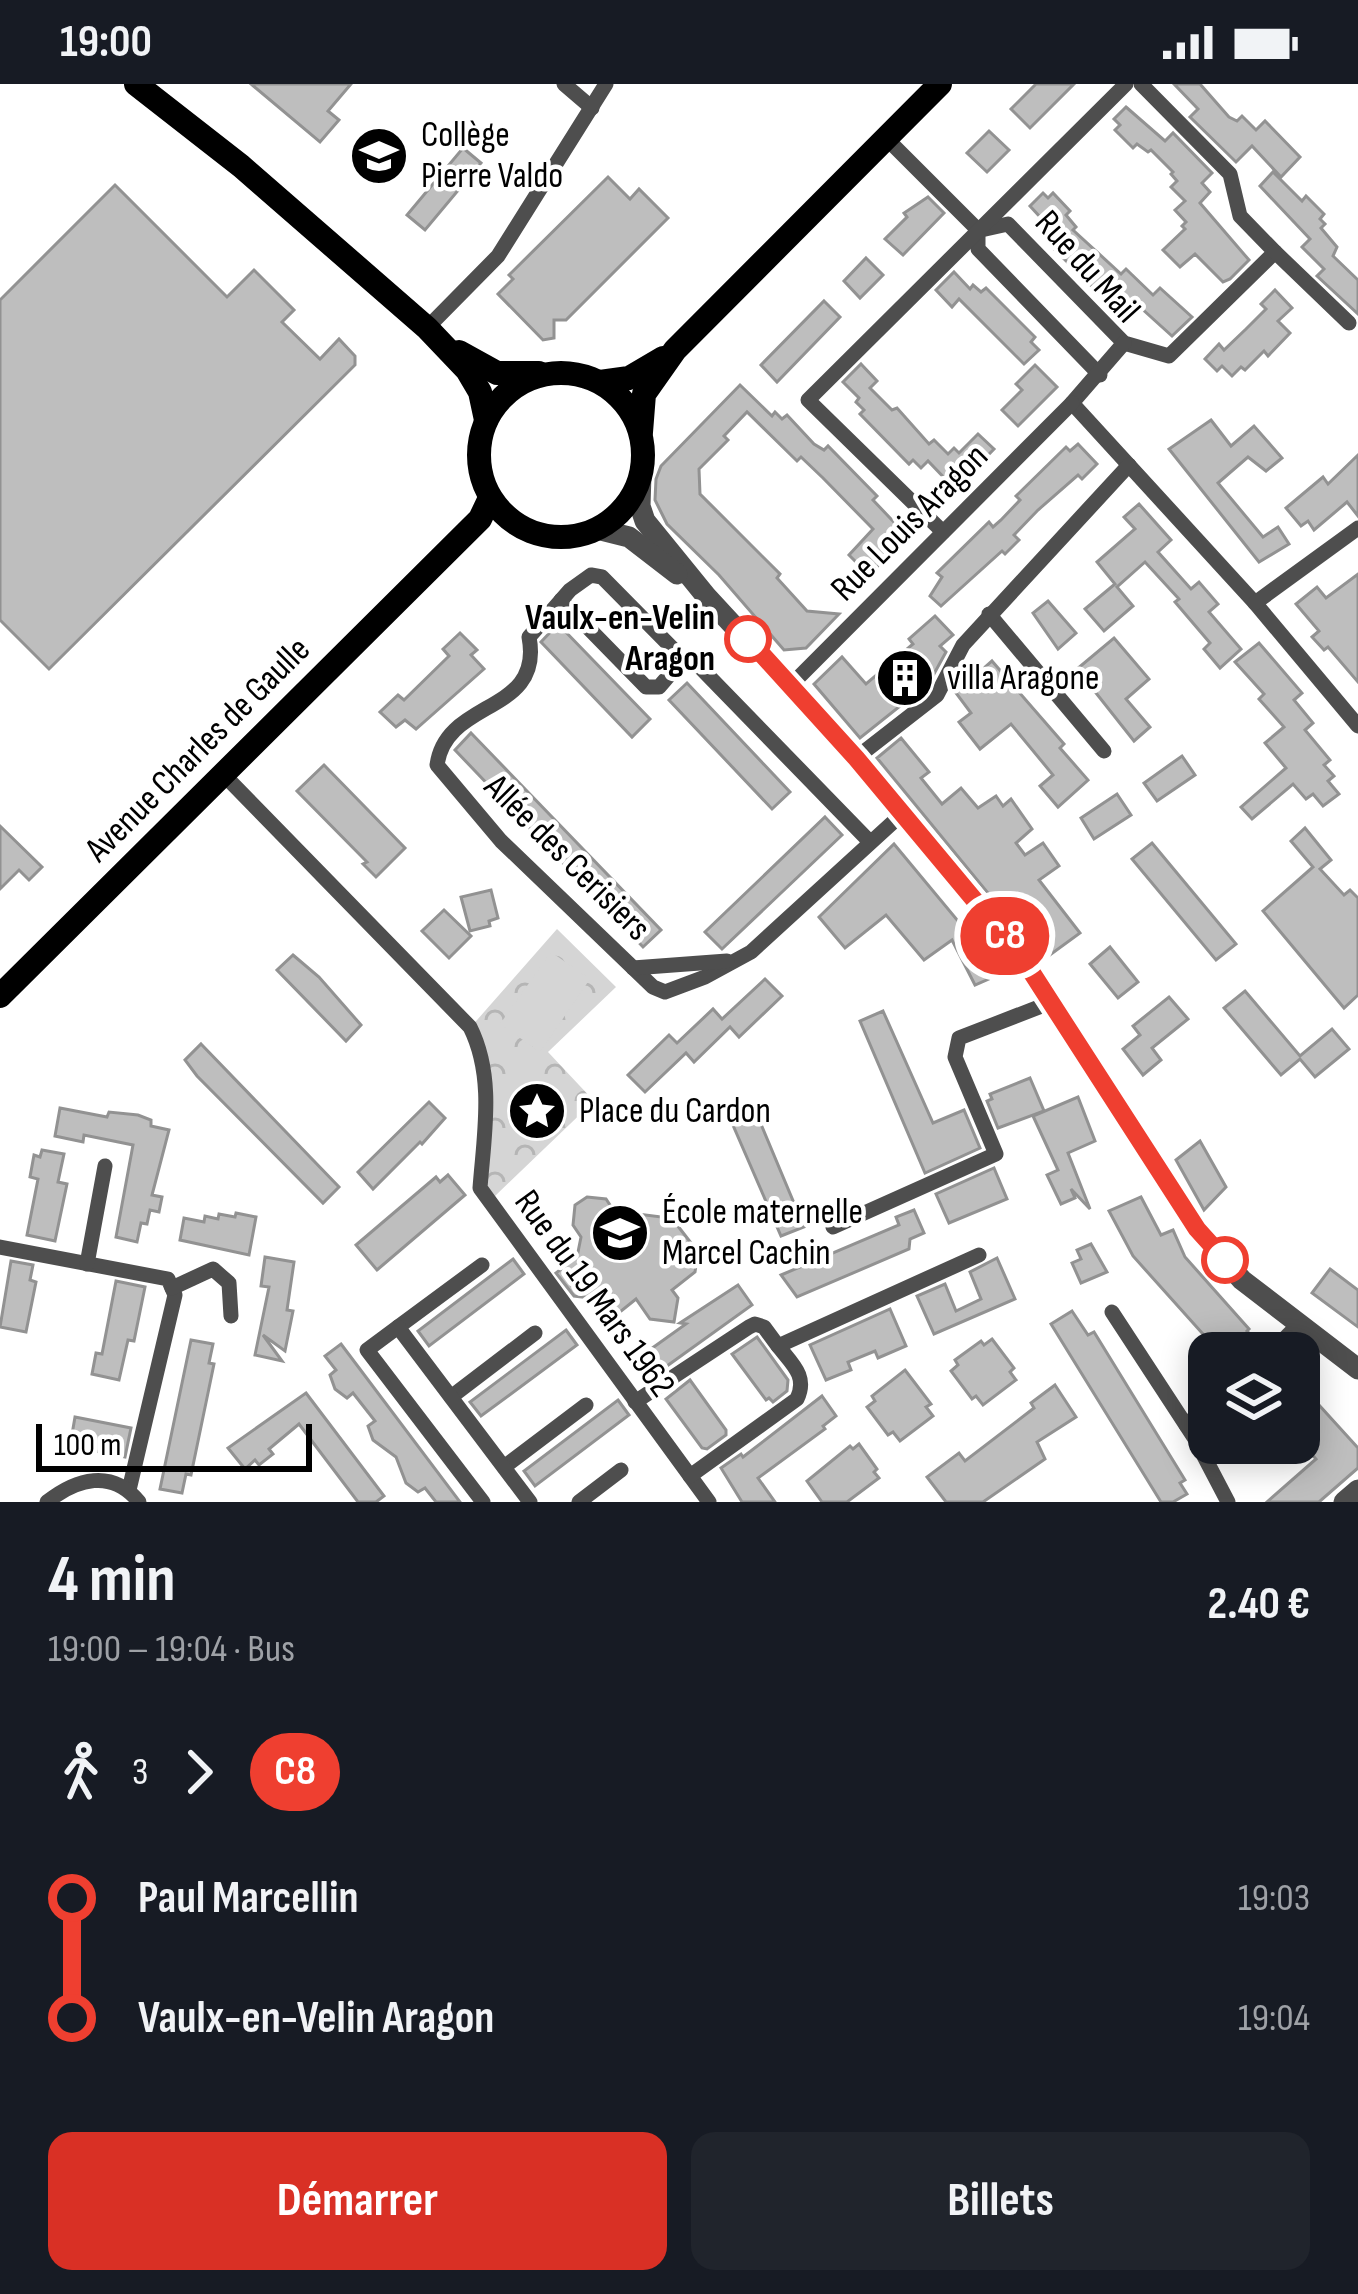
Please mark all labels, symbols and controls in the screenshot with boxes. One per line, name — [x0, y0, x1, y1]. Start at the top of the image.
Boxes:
text: 19:00 — [60, 15, 152, 70]
place label: Collège Pierre Valdo — [421, 114, 563, 198]
school or university icon: Collège Pierre Valdo — [348, 125, 410, 187]
street label: Rue du Mail — [1025, 202, 1149, 332]
street label: Rue Louis Aragon — [823, 436, 997, 610]
place label: Vaulx-en-Velin Aragon — [525, 597, 715, 681]
marker: Vaulx-en-Velin Aragon — [726, 617, 770, 661]
street label: Avenue Charles de Gaulle — [76, 629, 319, 872]
building icon: villa Aragone — [874, 647, 936, 709]
place label: villa Aragone — [947, 657, 1099, 700]
street label: Allée des Cerisiers — [474, 765, 659, 950]
line badge: C8 — [951, 897, 1059, 975]
text: C8 — [984, 910, 1026, 961]
place icon: Place du Cardon — [506, 1080, 568, 1142]
place label: Place du Cardon — [579, 1090, 771, 1133]
street label: Rue du 19 Mars 1962 — [505, 1182, 683, 1406]
place label: École maternelle Marcel Cachin — [662, 1191, 863, 1275]
school or university icon: École maternelle Marcel Cachin — [589, 1202, 651, 1264]
unlabelled marker — [1203, 1238, 1247, 1282]
map controls — [1188, 1332, 1320, 1464]
button: layers — [1188, 1332, 1320, 1464]
scale bar — [36, 1418, 312, 1471]
text: 100 m — [54, 1425, 121, 1465]
text: 4 min — [48, 1541, 176, 1620]
text: 2.40 € — [1207, 1577, 1310, 1632]
text: 19:00 – 19:04 · Bus — [48, 1626, 295, 1673]
icon: walk — [48, 1739, 114, 1805]
icon: forward — [166, 1739, 232, 1805]
text: C8 — [274, 1746, 316, 1797]
text: 3 — [132, 1749, 148, 1796]
text: Paul Marcellin — [138, 1871, 358, 1926]
text: 19:03 — [1238, 1875, 1310, 1922]
text: Vaulx-en-Velin Aragon — [138, 1991, 494, 2046]
text: 19:04 — [1238, 1995, 1310, 2042]
button: Démarrer — [48, 2132, 667, 2270]
button: Billets — [691, 2132, 1310, 2270]

